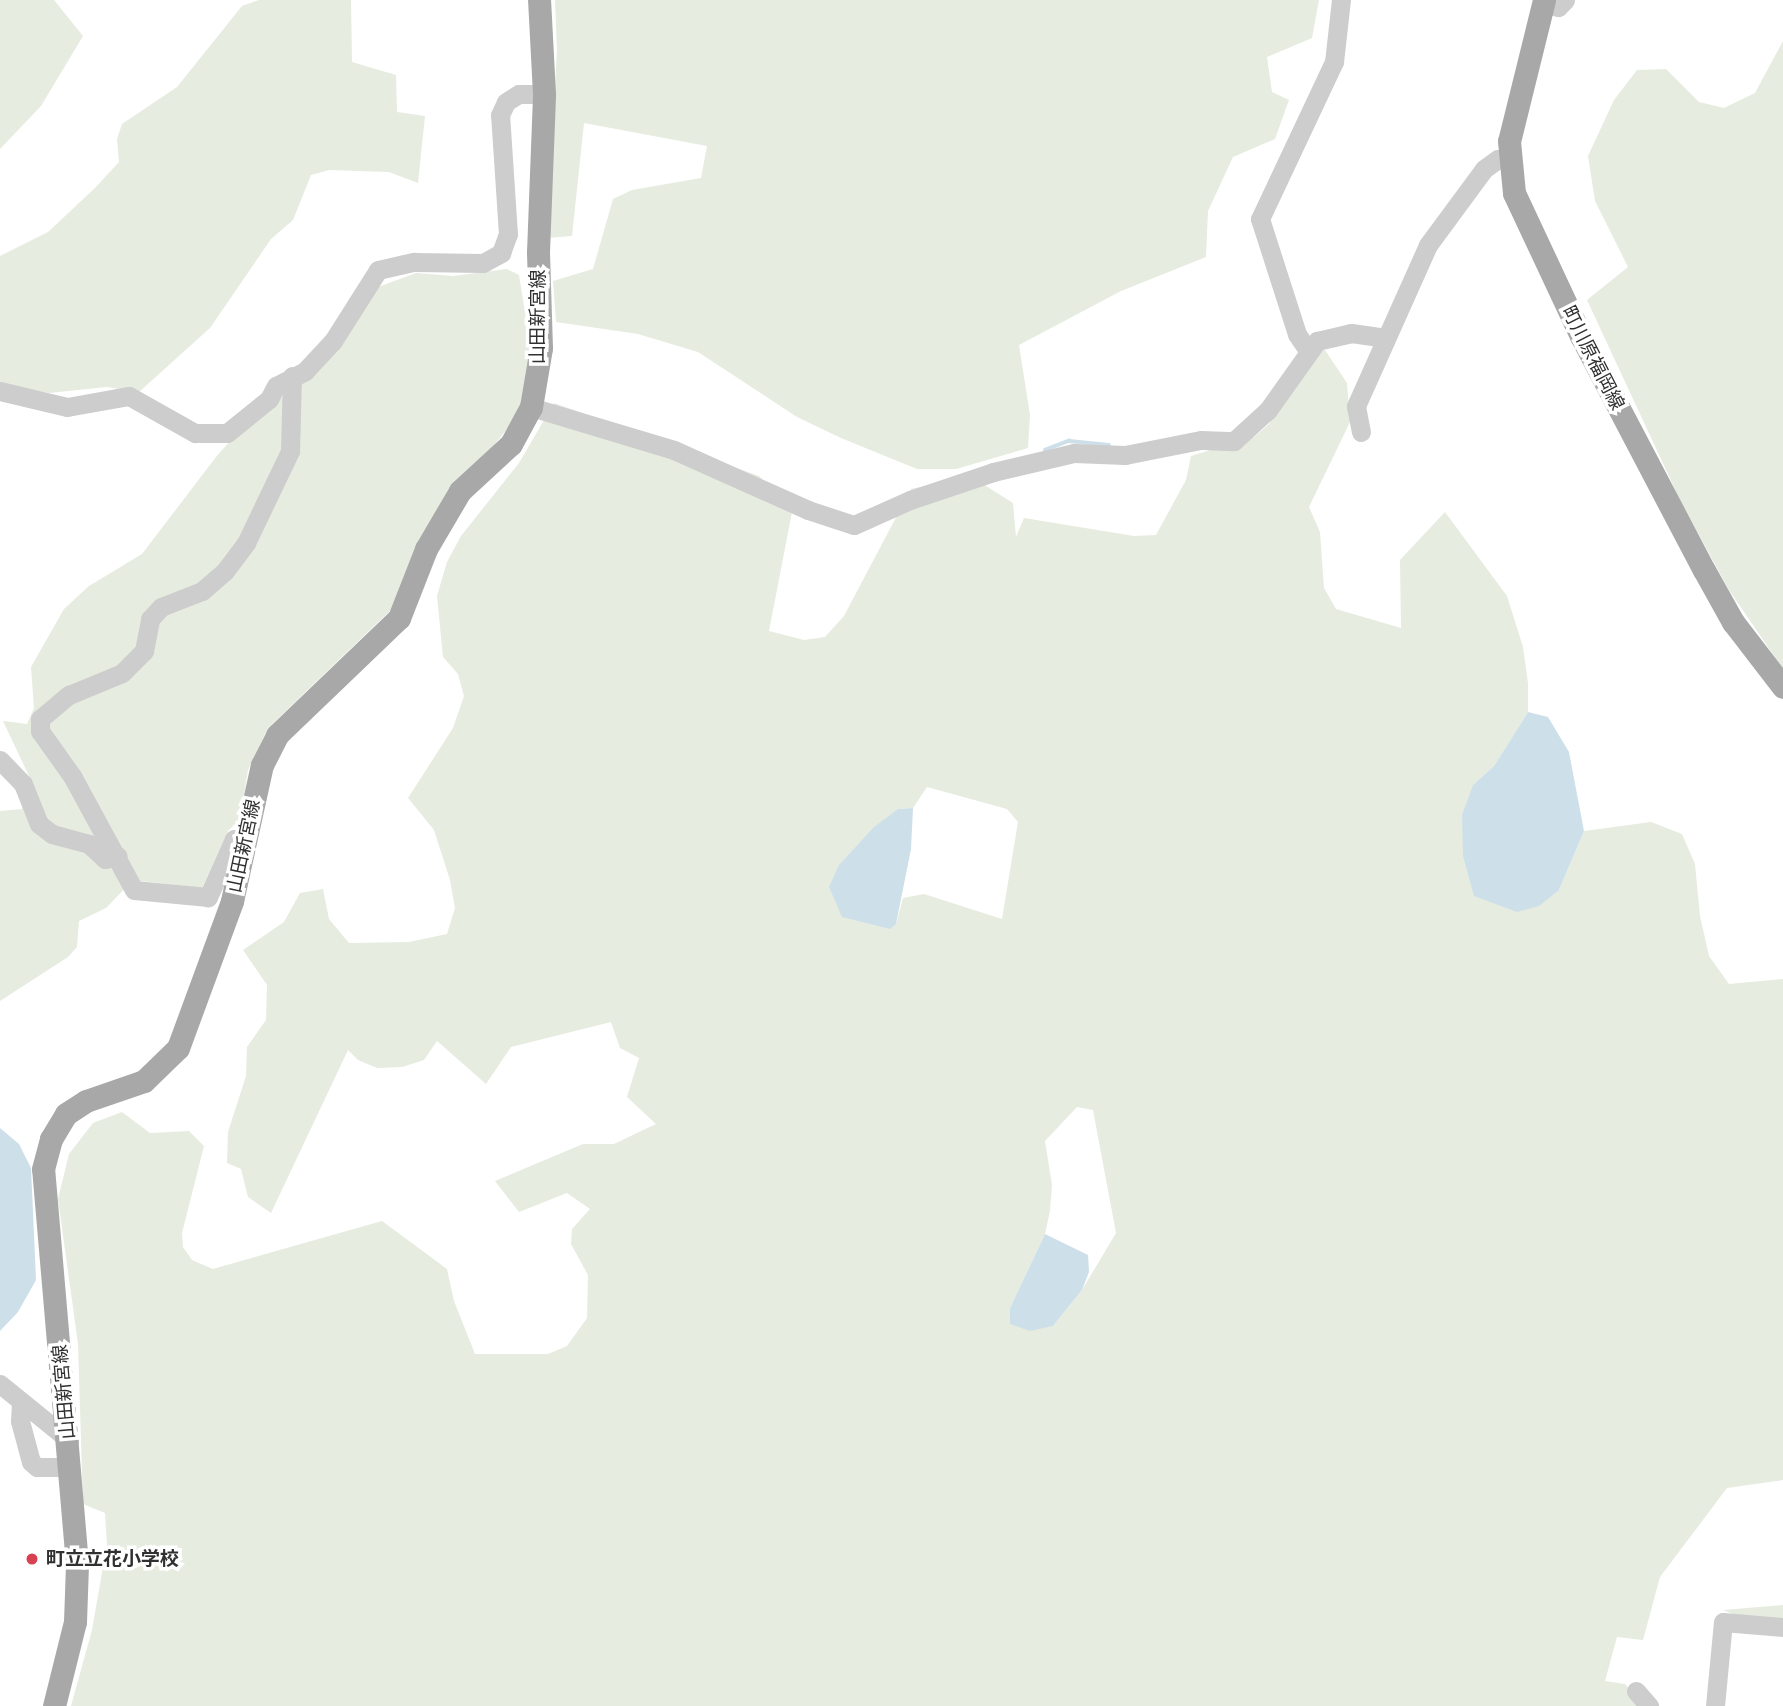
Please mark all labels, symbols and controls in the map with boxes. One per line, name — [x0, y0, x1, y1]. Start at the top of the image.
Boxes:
street label: 山田新宮線 — [527, 270, 549, 364]
street label: 町川原福岡線 — [1557, 302, 1629, 414]
street label: 山田新宮線 — [223, 797, 265, 895]
street label: 山田新宮線 — [49, 1344, 79, 1440]
place label: 町立立花小学校 — [46, 1548, 179, 1570]
marker: 町立立花小学校 — [24, 1551, 40, 1567]

